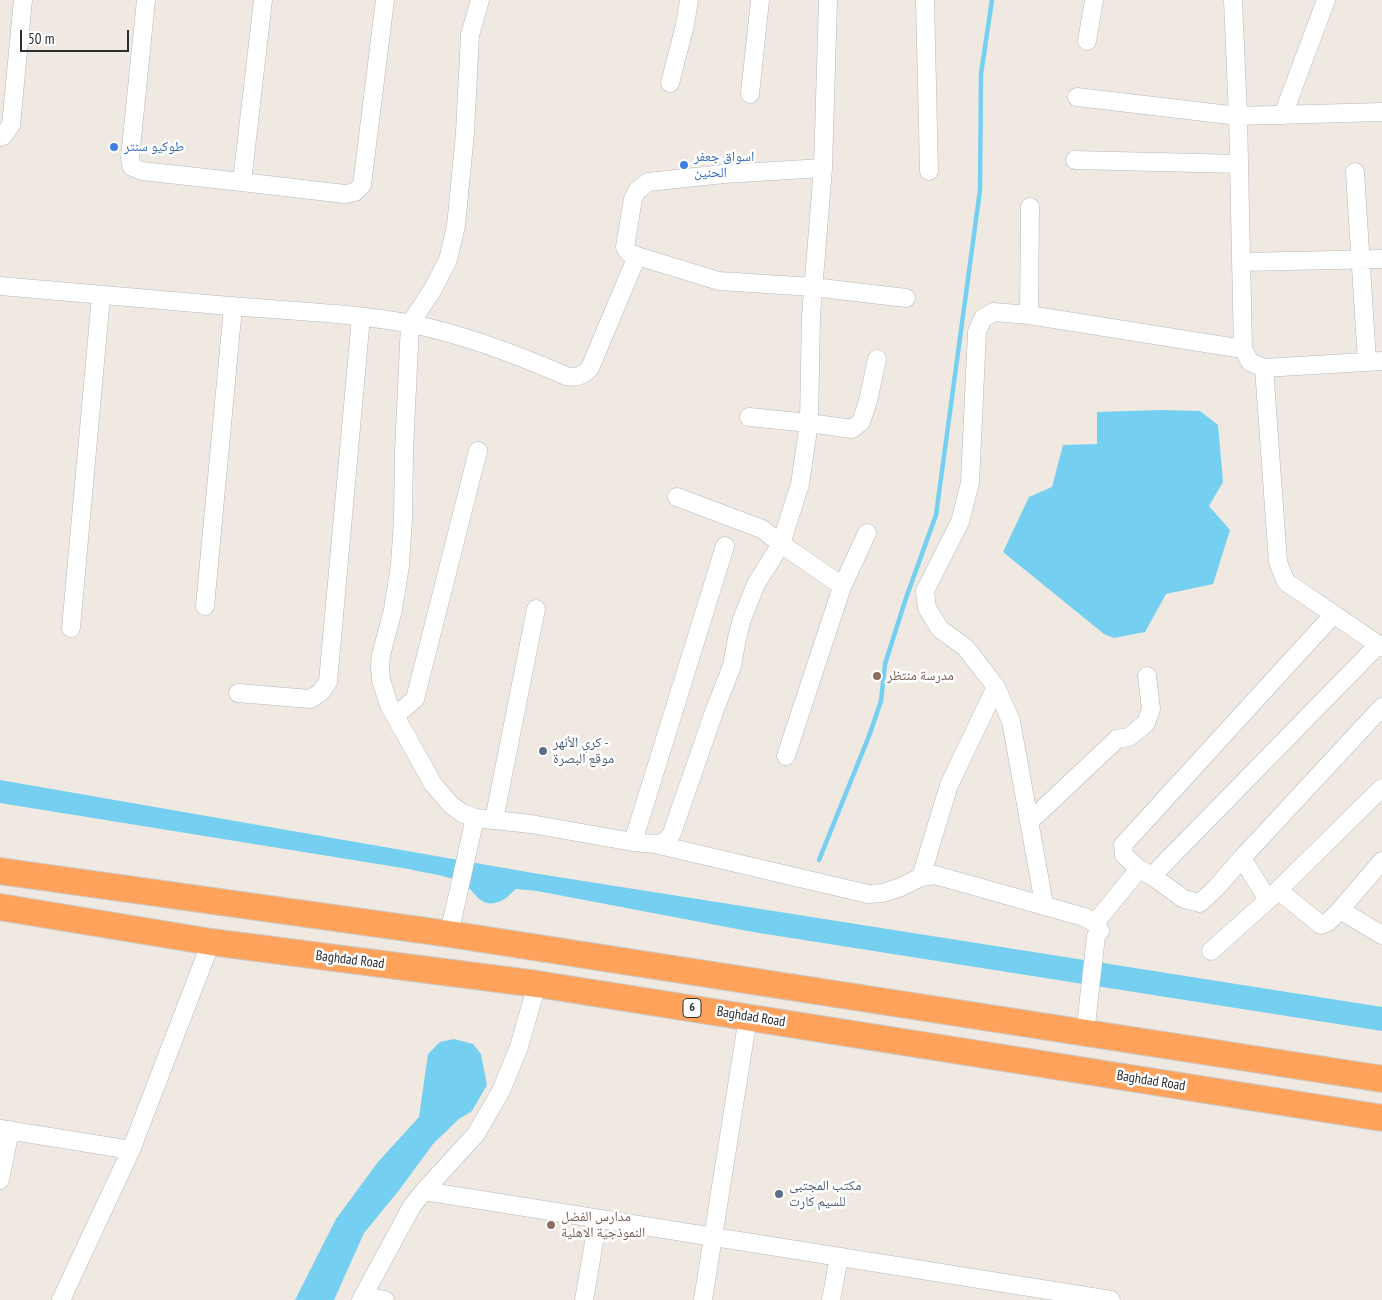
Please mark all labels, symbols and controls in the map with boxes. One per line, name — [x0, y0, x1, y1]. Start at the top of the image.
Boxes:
scale bar — [22, 20, 131, 52]
text: 50 m — [28, 29, 54, 48]
place label: طوكيو سنتر — [124, 139, 184, 155]
marker: طوكيو سنتر — [108, 141, 120, 153]
place label: اسواق جعفر الحنين — [694, 149, 754, 182]
marker: اسواق جعفر الحنين — [678, 159, 690, 171]
place label: مدرسة منتظر — [887, 668, 954, 684]
marker: مدرسة منتظر — [871, 670, 883, 682]
place label: كري الأنهر - موقع البصرة — [553, 735, 614, 768]
marker: كري الأنهر - موقع البصرة — [537, 745, 549, 757]
street label: Baghdad Road — [315, 947, 385, 973]
road number: 6 — [683, 998, 701, 1018]
street label: Baghdad Road — [716, 1003, 786, 1031]
street label: Baghdad Road — [1116, 1067, 1186, 1095]
place label: مكتب المجتبى للسيم كارت — [789, 1178, 861, 1210]
marker: مكتب المجتبى للسيم كارت — [773, 1188, 785, 1200]
place label: مدارس الفضل النموذجية الاهلية — [561, 1209, 645, 1242]
marker: مدارس الفضل النموذجية الاهلية — [545, 1219, 557, 1231]

